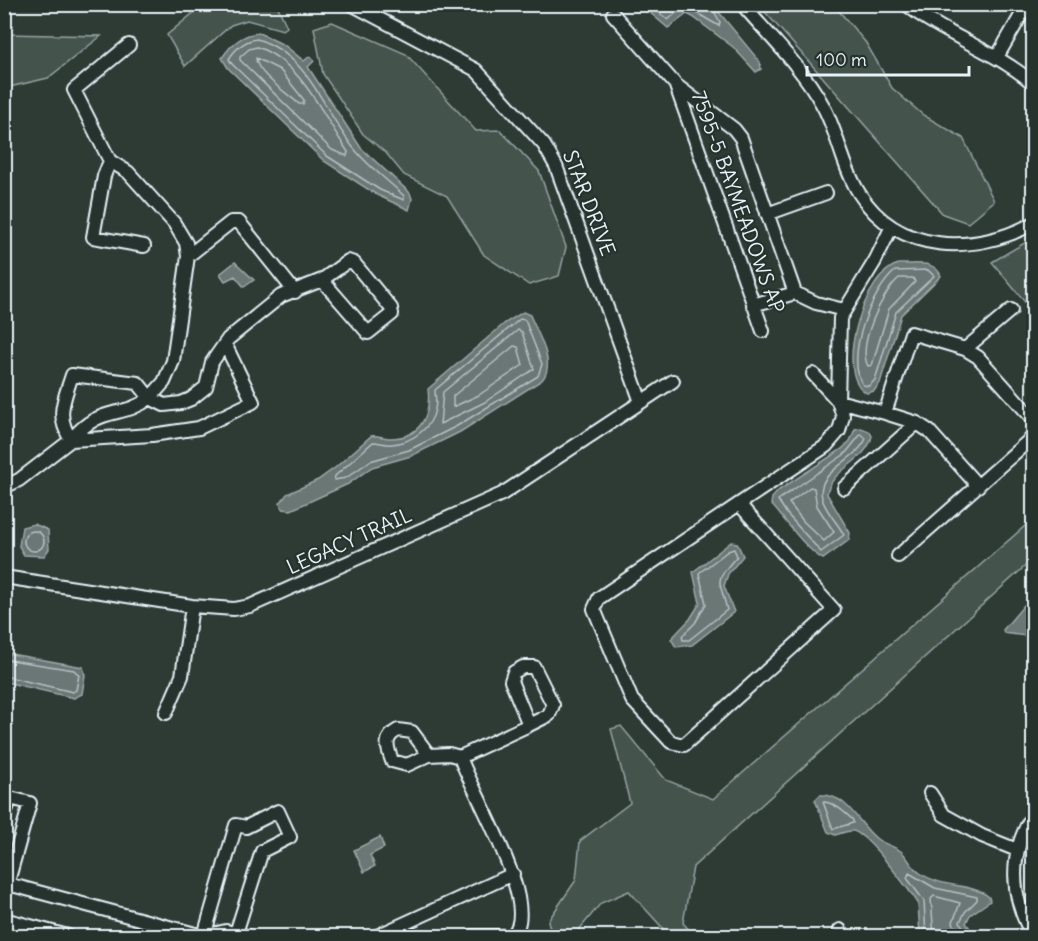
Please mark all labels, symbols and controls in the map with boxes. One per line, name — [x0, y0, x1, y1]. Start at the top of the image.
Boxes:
scale bar — [807, 39, 969, 77]
text: 100 m — [816, 48, 867, 71]
street label: 7595-5 BAYMEADOWS AP — [687, 87, 790, 316]
street label: STAR DRIVE — [558, 147, 621, 259]
street label: LEGACY TRAIL — [282, 502, 415, 579]

